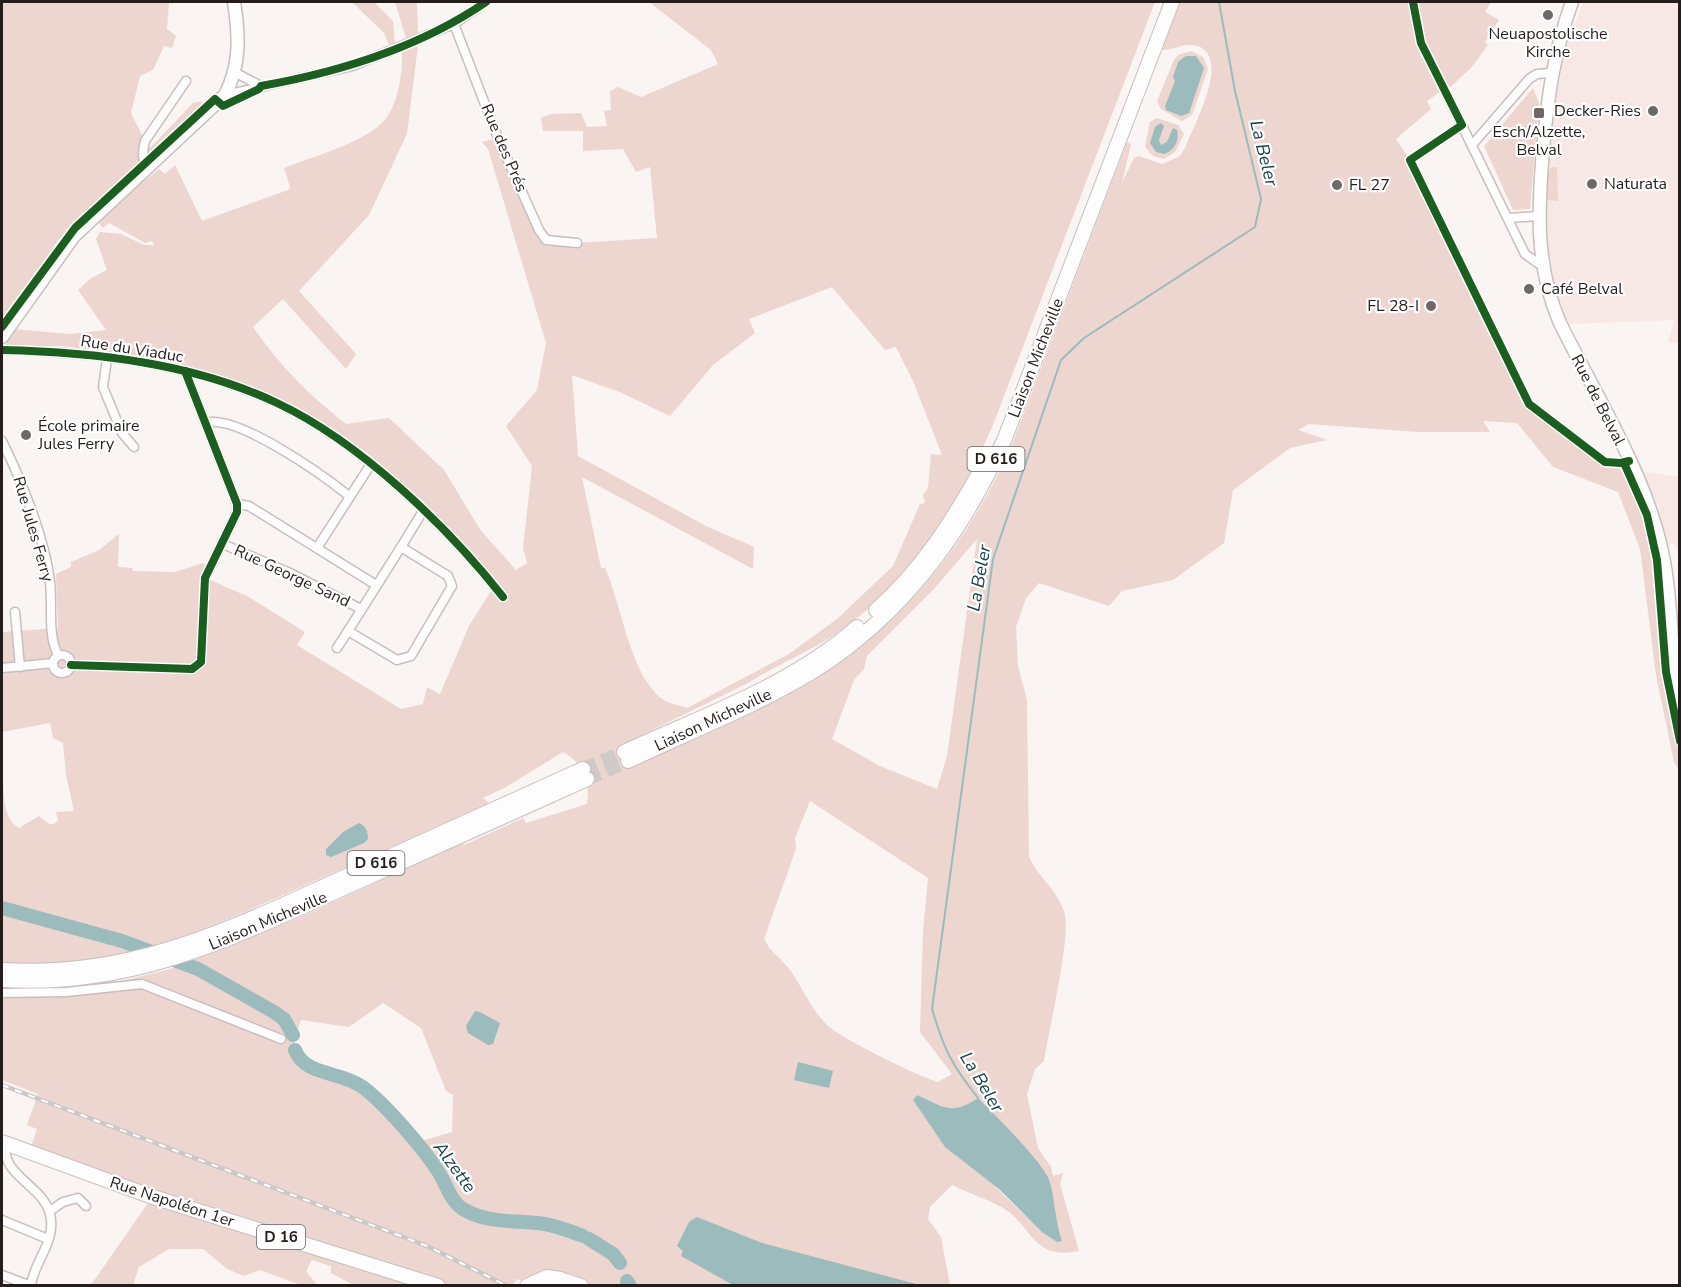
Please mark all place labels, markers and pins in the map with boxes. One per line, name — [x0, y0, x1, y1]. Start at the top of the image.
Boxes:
marker: Neuapostolische Kirche — [1541, 8, 1555, 22]
place label: Neuapostolische Kirche — [1488, 23, 1608, 63]
place label: Decker-Ries — [1554, 100, 1641, 122]
marker: Decker-Ries — [1646, 104, 1660, 118]
marker: Esch/Alzette, Belval — [1532, 106, 1546, 120]
place label: Esch/Alzette, Belval — [1493, 121, 1585, 161]
place label: Naturata — [1604, 173, 1667, 195]
place label: FL 27 — [1349, 174, 1390, 196]
marker: Naturata — [1585, 177, 1599, 191]
marker: FL 27 — [1330, 178, 1344, 192]
place label: Café Belval — [1541, 278, 1623, 300]
marker: Café Belval — [1522, 282, 1536, 296]
place label: FL 28-I — [1367, 295, 1419, 317]
marker: FL 28-I — [1424, 299, 1438, 313]
place label: École primaire Jules Ferry — [37, 415, 139, 455]
marker: École primaire Jules Ferry — [19, 428, 33, 442]

